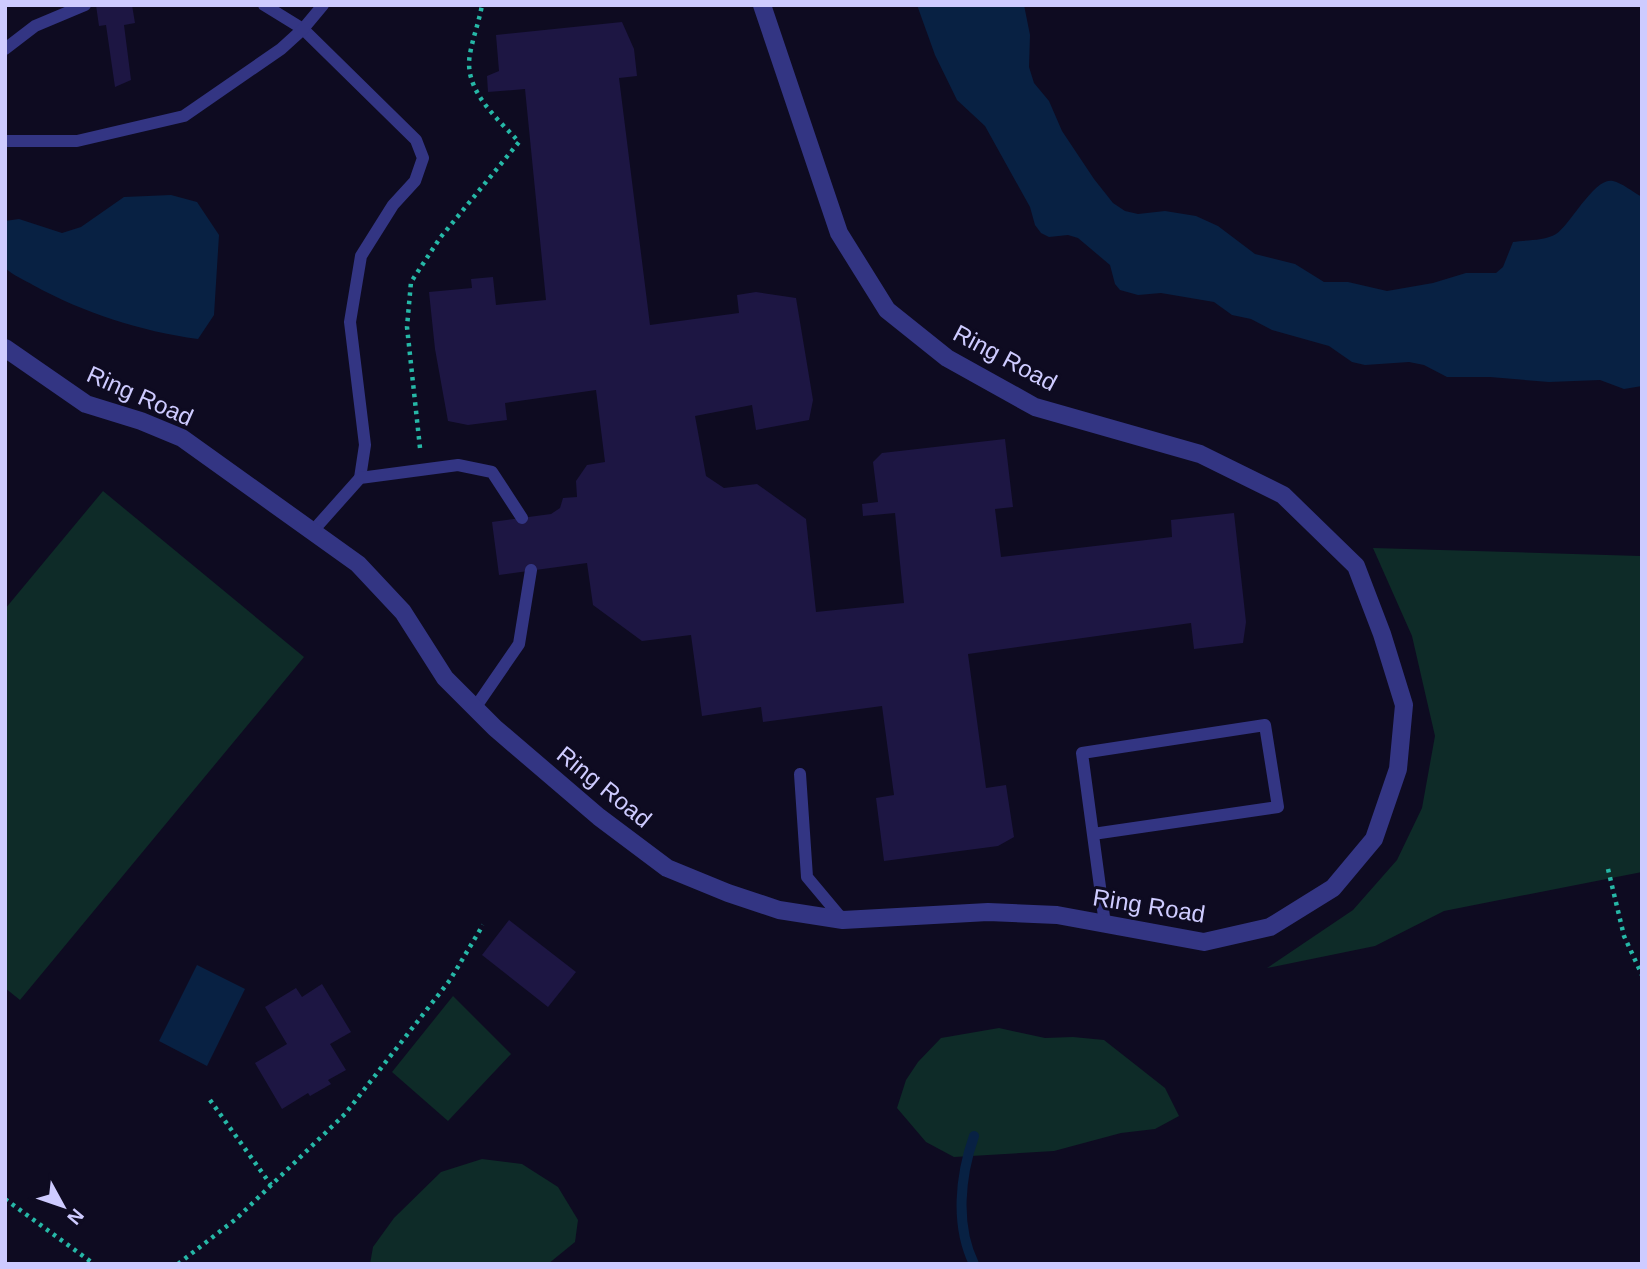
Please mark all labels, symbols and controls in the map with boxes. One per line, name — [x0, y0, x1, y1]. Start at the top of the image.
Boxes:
street label: Ring Road — [949, 319, 1062, 396]
street label: Ring Road — [83, 360, 197, 431]
street label: Ring Road — [552, 740, 657, 833]
street label: Ring Road — [1091, 883, 1207, 928]
north arrow — [28, 1171, 98, 1241]
text: N — [63, 1205, 88, 1229]

